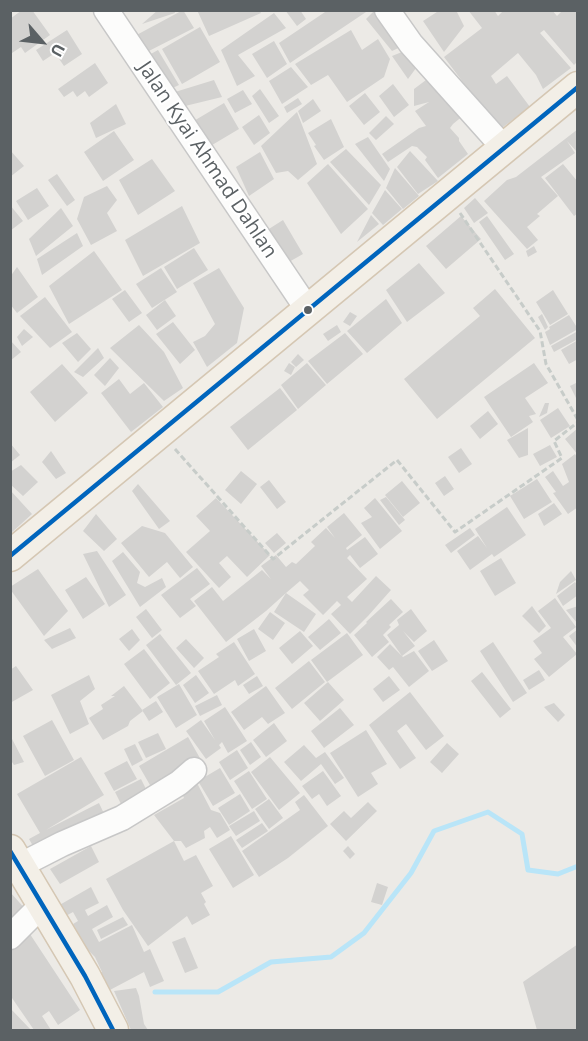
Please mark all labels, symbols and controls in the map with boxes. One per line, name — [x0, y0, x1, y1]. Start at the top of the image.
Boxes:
north arrow — [12, 12, 72, 72]
text: U — [45, 40, 70, 61]
street label: Jalan Kyai Ahmad Dahlan — [132, 57, 282, 263]
unlabelled marker — [302, 304, 314, 316]

